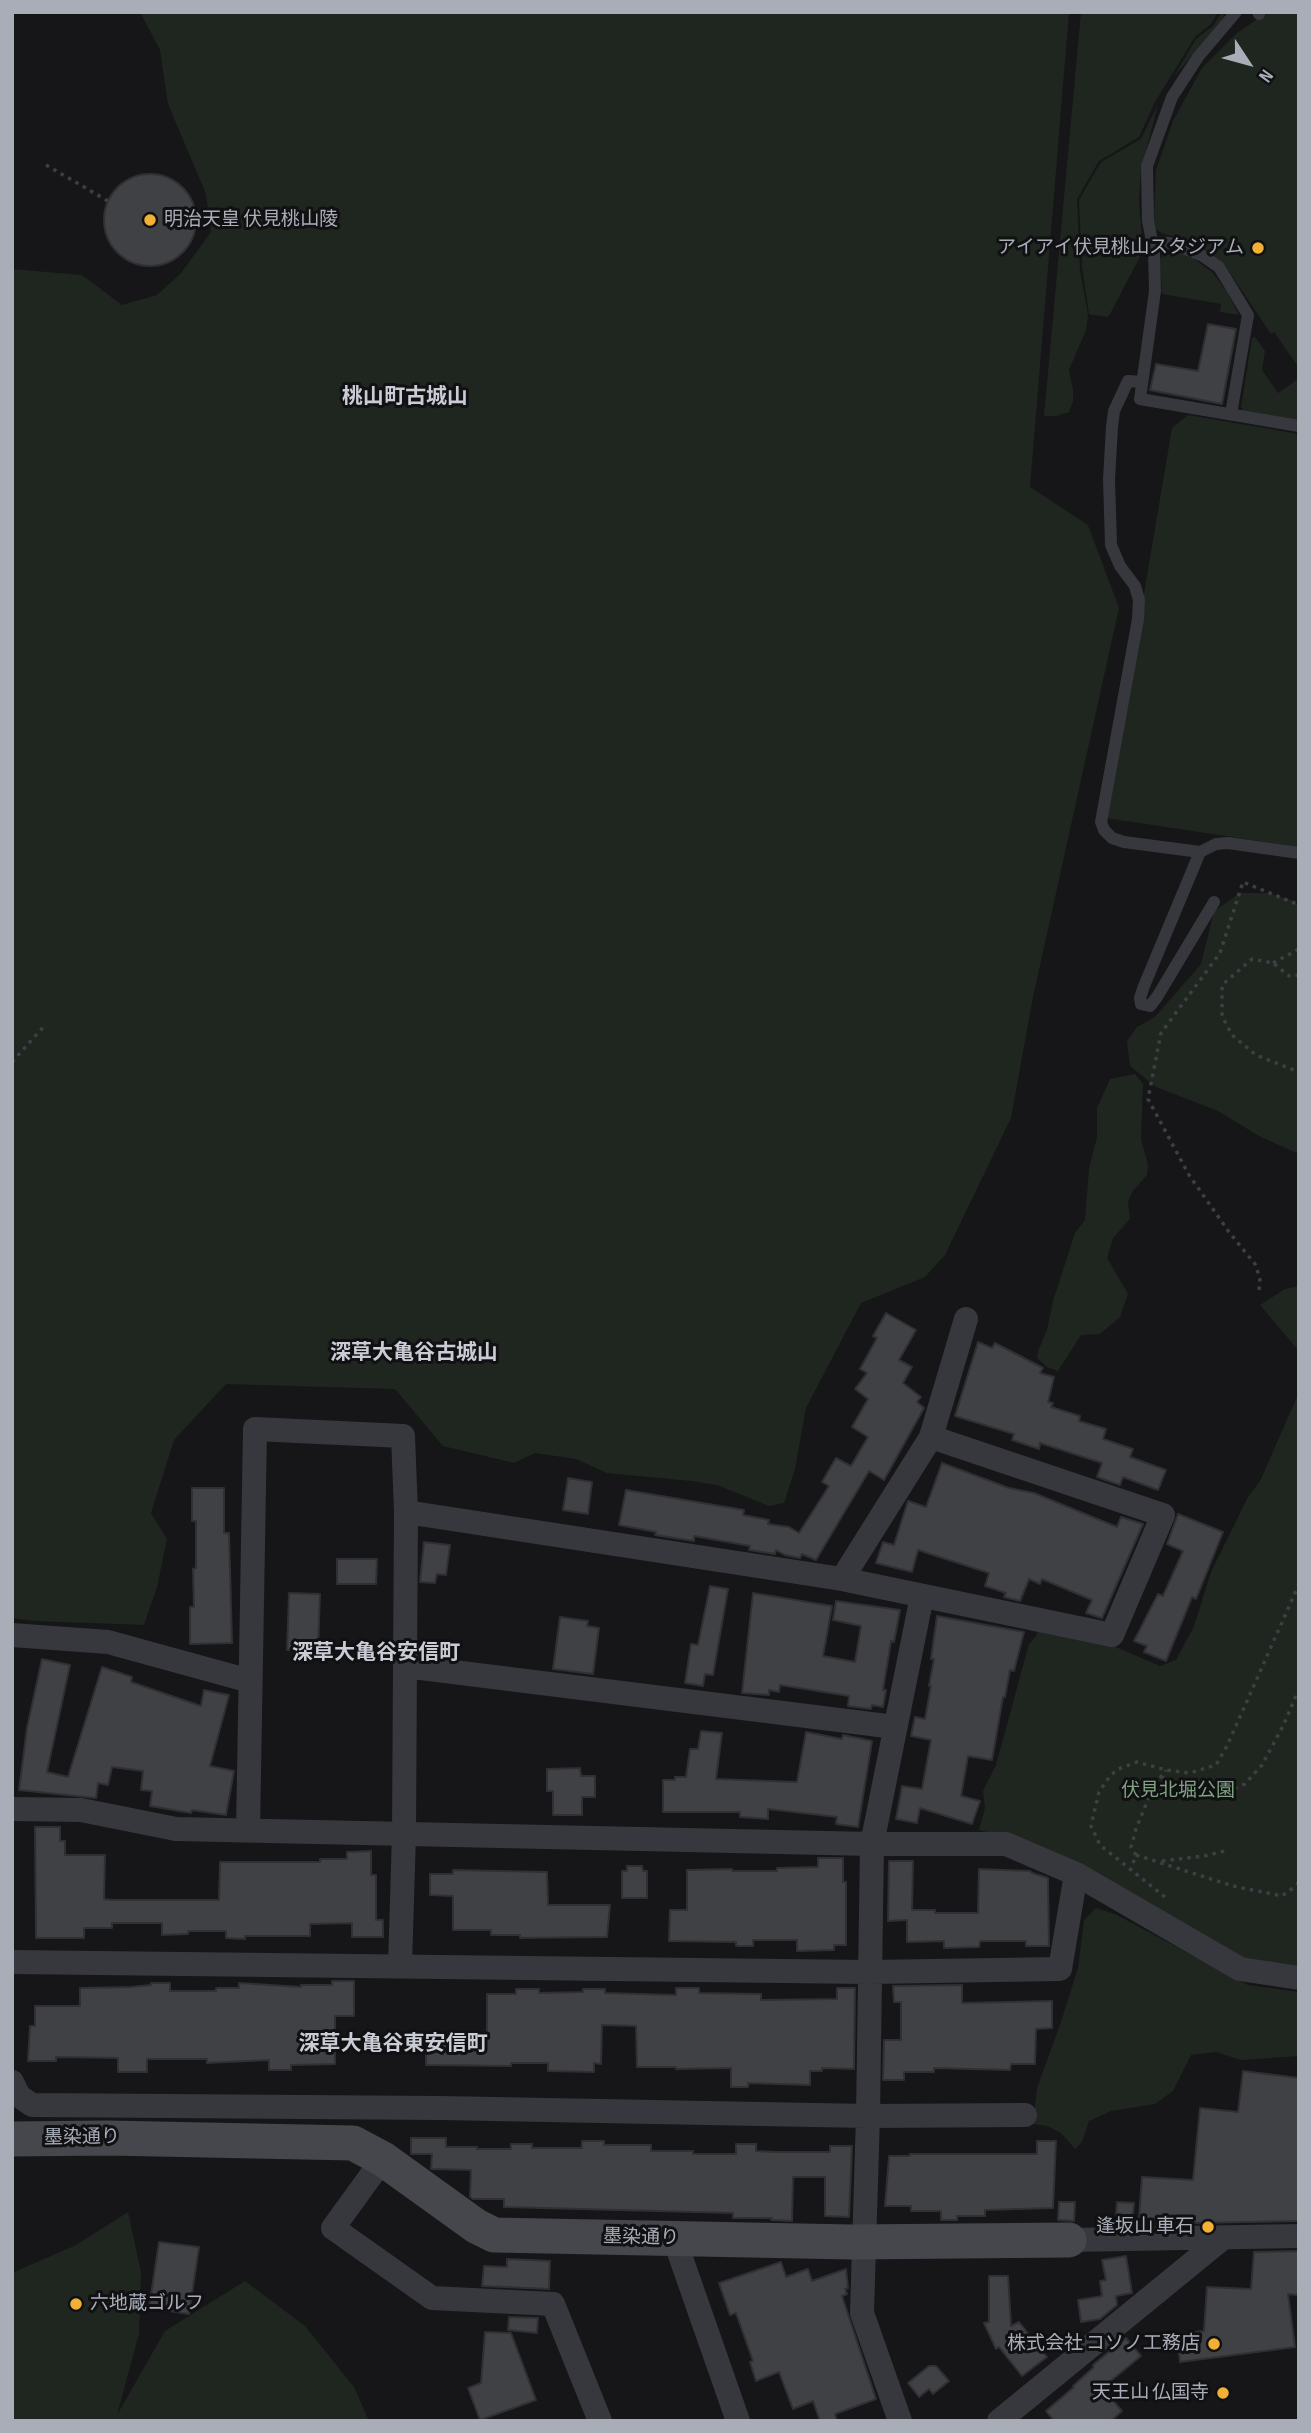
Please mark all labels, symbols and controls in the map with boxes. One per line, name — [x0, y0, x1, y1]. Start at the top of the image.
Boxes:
north arrow — [1213, 28, 1283, 98]
text: N — [1253, 65, 1278, 87]
place label: 明治天皇 伏見桃山陵 — [164, 209, 338, 231]
marker: 明治天皇 伏見桃山陵 — [142, 212, 158, 228]
place label: アイアイ伏見桃山スタジアム — [997, 237, 1244, 259]
marker: アイアイ伏見桃山スタジアム — [1250, 240, 1266, 256]
district label: 桃山町古城山 — [342, 385, 468, 411]
district label: 深草大亀谷古城山 — [330, 1341, 498, 1367]
district label: 深草大亀谷安信町 — [292, 1641, 460, 1667]
park label: 伏見北堀公園 — [1121, 1780, 1235, 1802]
district label: 深草大亀谷東安信町 — [299, 2032, 487, 2058]
street label: 墨染通り — [44, 2126, 120, 2150]
place label: 逢坂山 車石 — [1096, 2216, 1194, 2238]
marker: 逢坂山 車石 — [1200, 2219, 1216, 2235]
street label: 墨染通り — [603, 2226, 679, 2250]
place label: 六地蔵ゴルフ — [90, 2293, 204, 2315]
marker: 六地蔵ゴルフ — [68, 2296, 84, 2312]
place label: 株式会社 コソノ工務店 — [1007, 2333, 1200, 2355]
marker: 株式会社 コソノ工務店 — [1206, 2336, 1222, 2352]
place label: 天王山 仏国寺 — [1092, 2382, 1209, 2404]
marker: 天王山 仏国寺 — [1215, 2385, 1231, 2401]

